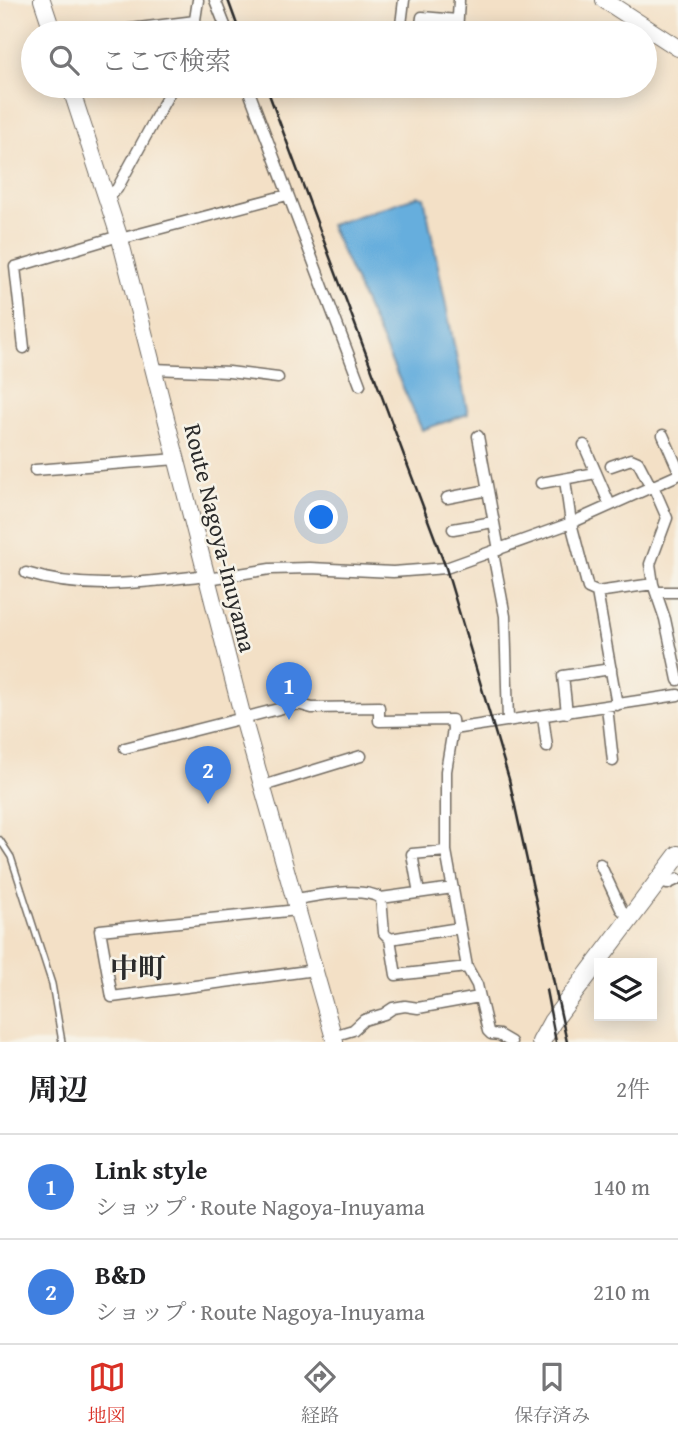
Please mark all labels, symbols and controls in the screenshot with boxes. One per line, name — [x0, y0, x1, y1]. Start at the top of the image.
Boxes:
search box — [21, 21, 657, 98]
icon: search — [45, 41, 83, 79]
text: ここで検索 — [101, 41, 231, 80]
street label: Route Nagoya-Inuyama — [175, 420, 266, 656]
your location — [304, 500, 338, 534]
pin: 1 — [266, 662, 312, 720]
pin: 2 — [185, 746, 231, 804]
district label: 中町 — [110, 947, 166, 988]
map controls — [594, 958, 657, 1021]
button: layers — [594, 958, 657, 1021]
text: 周辺 — [28, 1067, 88, 1111]
text: 2件 — [616, 1072, 650, 1105]
text: Link style — [95, 1150, 208, 1189]
text: 1 — [45, 1170, 57, 1203]
text: 140 m — [593, 1170, 650, 1203]
text: ショップ · Route Nagoya-Inuyama — [95, 1190, 425, 1223]
text: B&D — [95, 1255, 146, 1294]
text: 2 — [45, 1275, 57, 1308]
text: 210 m — [593, 1275, 650, 1308]
text: ショップ · Route Nagoya-Inuyama — [95, 1295, 425, 1328]
tab: 地図 — [88, 1358, 126, 1429]
tab: 経路 — [301, 1358, 339, 1429]
tab: 保存済み — [514, 1358, 590, 1429]

